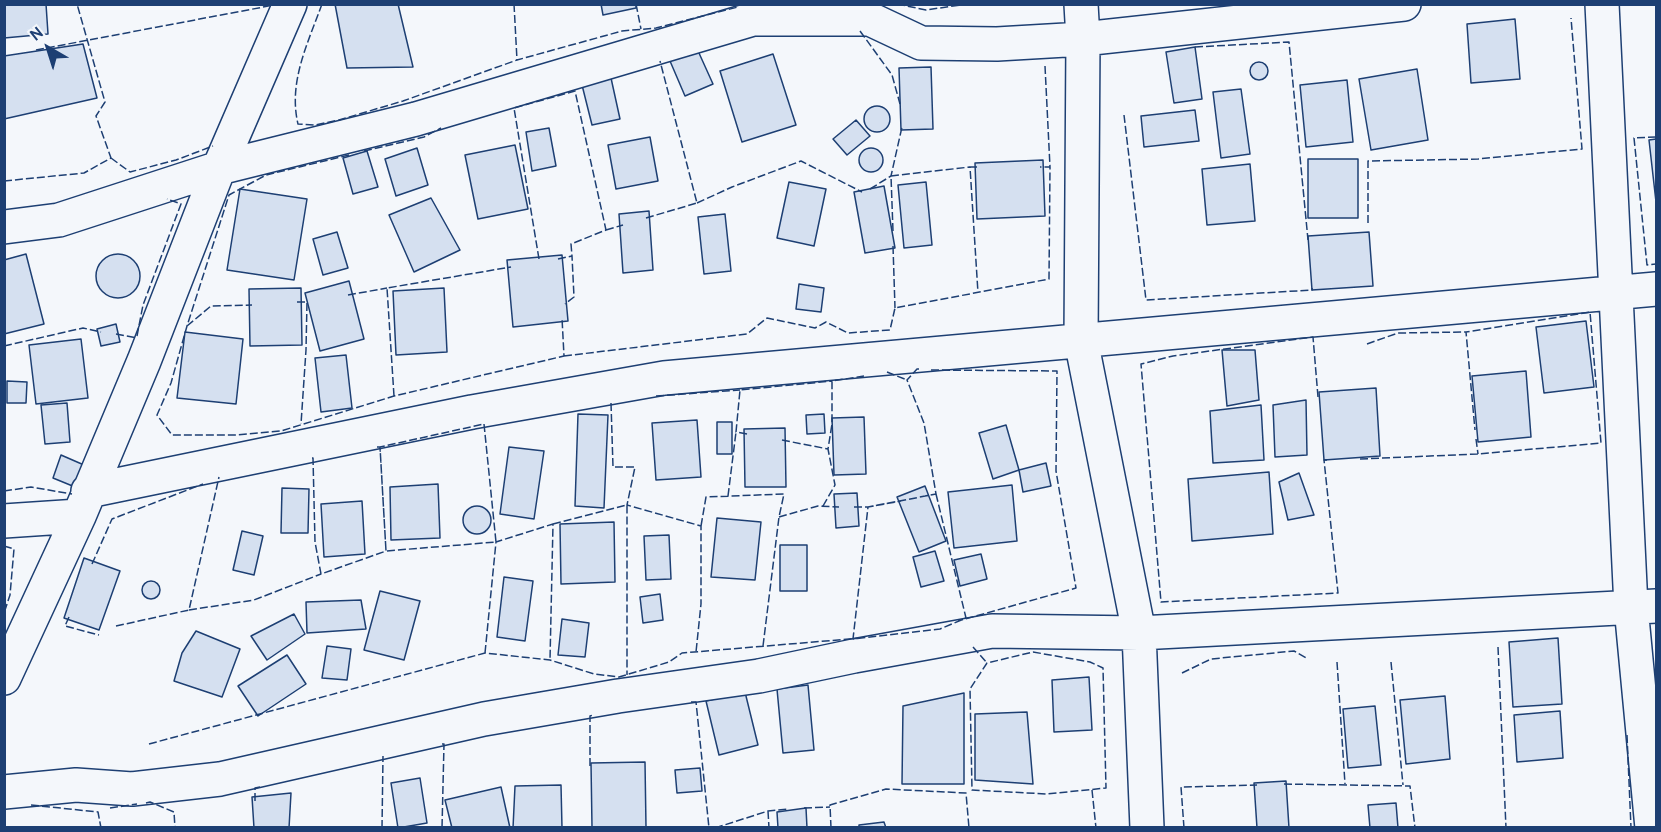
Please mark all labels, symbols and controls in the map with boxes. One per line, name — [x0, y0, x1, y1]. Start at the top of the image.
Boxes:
north arrow — [18, 18, 78, 78]
text: N — [26, 23, 47, 45]

